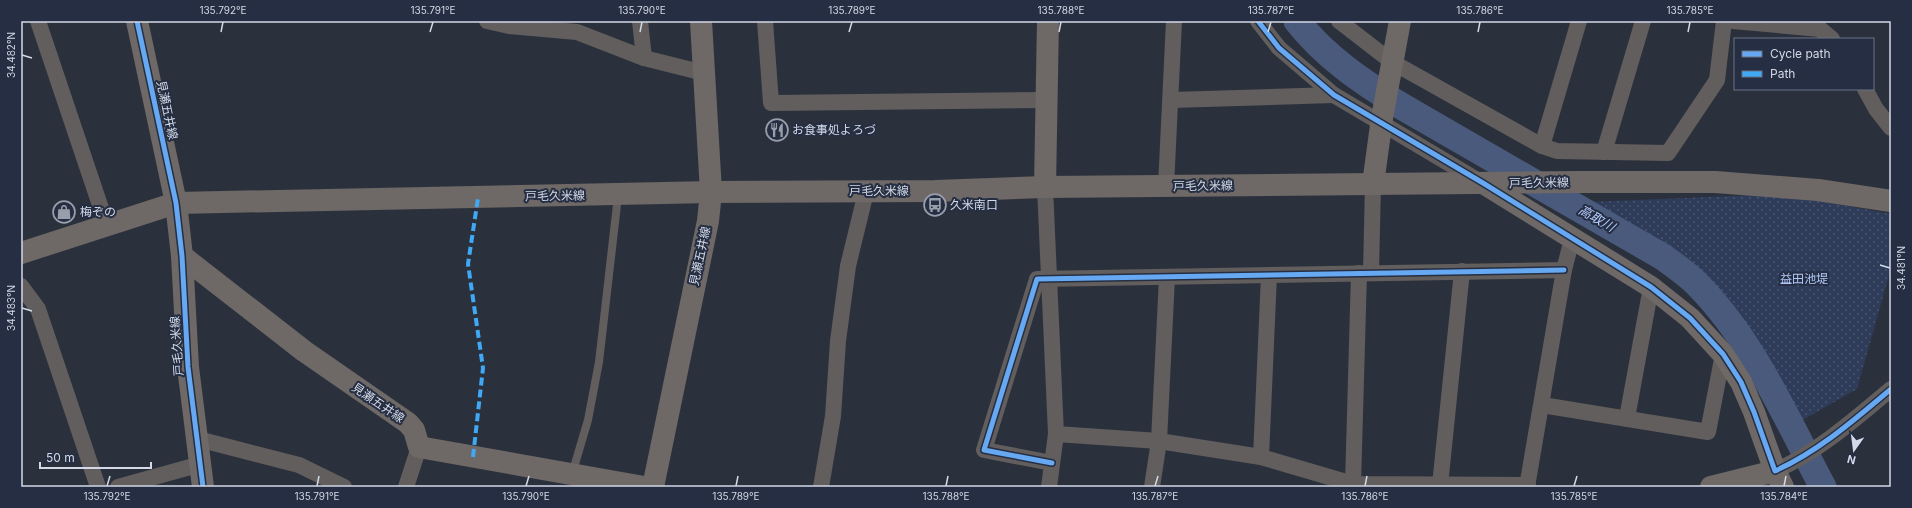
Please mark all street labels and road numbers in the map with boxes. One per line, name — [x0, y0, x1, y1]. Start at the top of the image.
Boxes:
street label: 見瀬五井線 — [154, 79, 181, 141]
street label: 戸毛久米線 — [1509, 174, 1569, 191]
street label: 戸毛久米線 — [1173, 177, 1233, 194]
street label: 戸毛久米線 — [849, 183, 909, 198]
street label: 戸毛久米線 — [525, 187, 585, 204]
street label: 見瀬五井線 — [686, 225, 713, 287]
street label: 戸毛久米線 — [167, 316, 186, 376]
street label: 見瀬五井線 — [349, 380, 407, 426]

